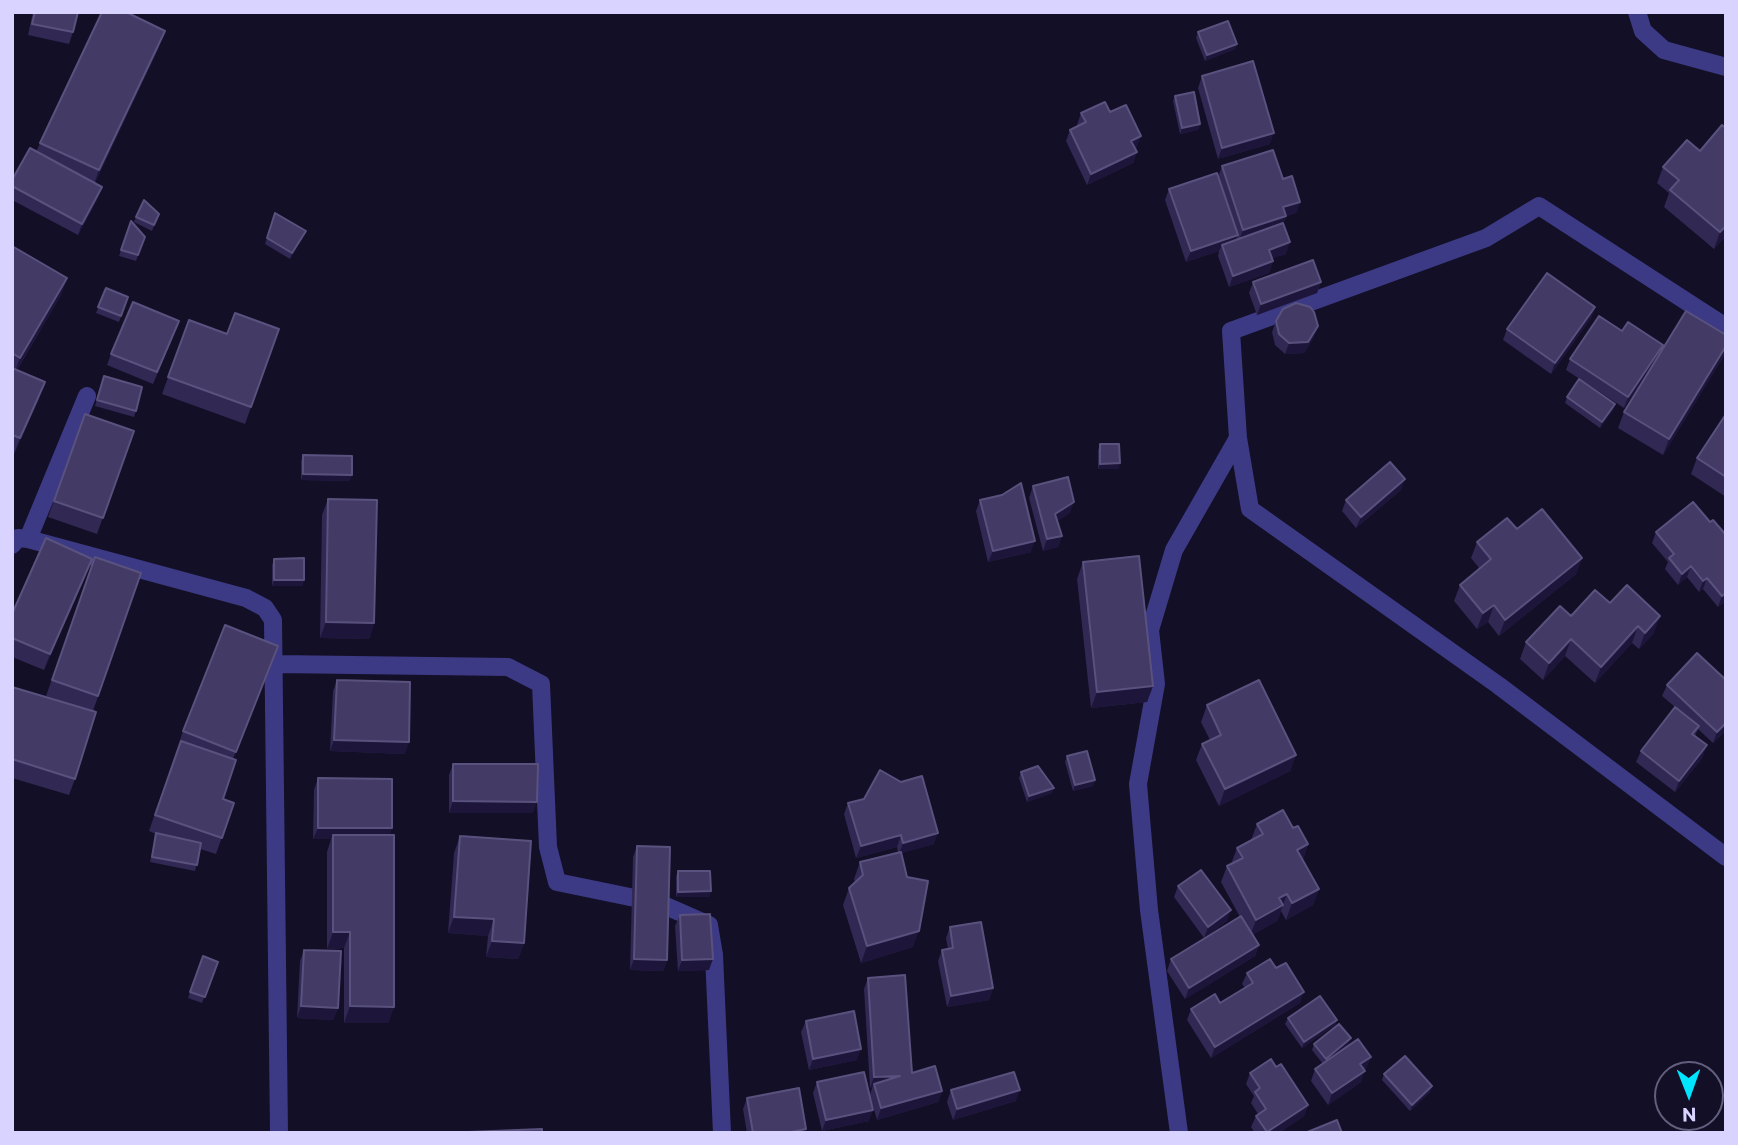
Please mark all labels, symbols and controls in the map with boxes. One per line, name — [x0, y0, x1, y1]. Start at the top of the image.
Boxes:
north arrow — [1654, 1061, 1724, 1131]
text: N — [1682, 1104, 1697, 1127]

